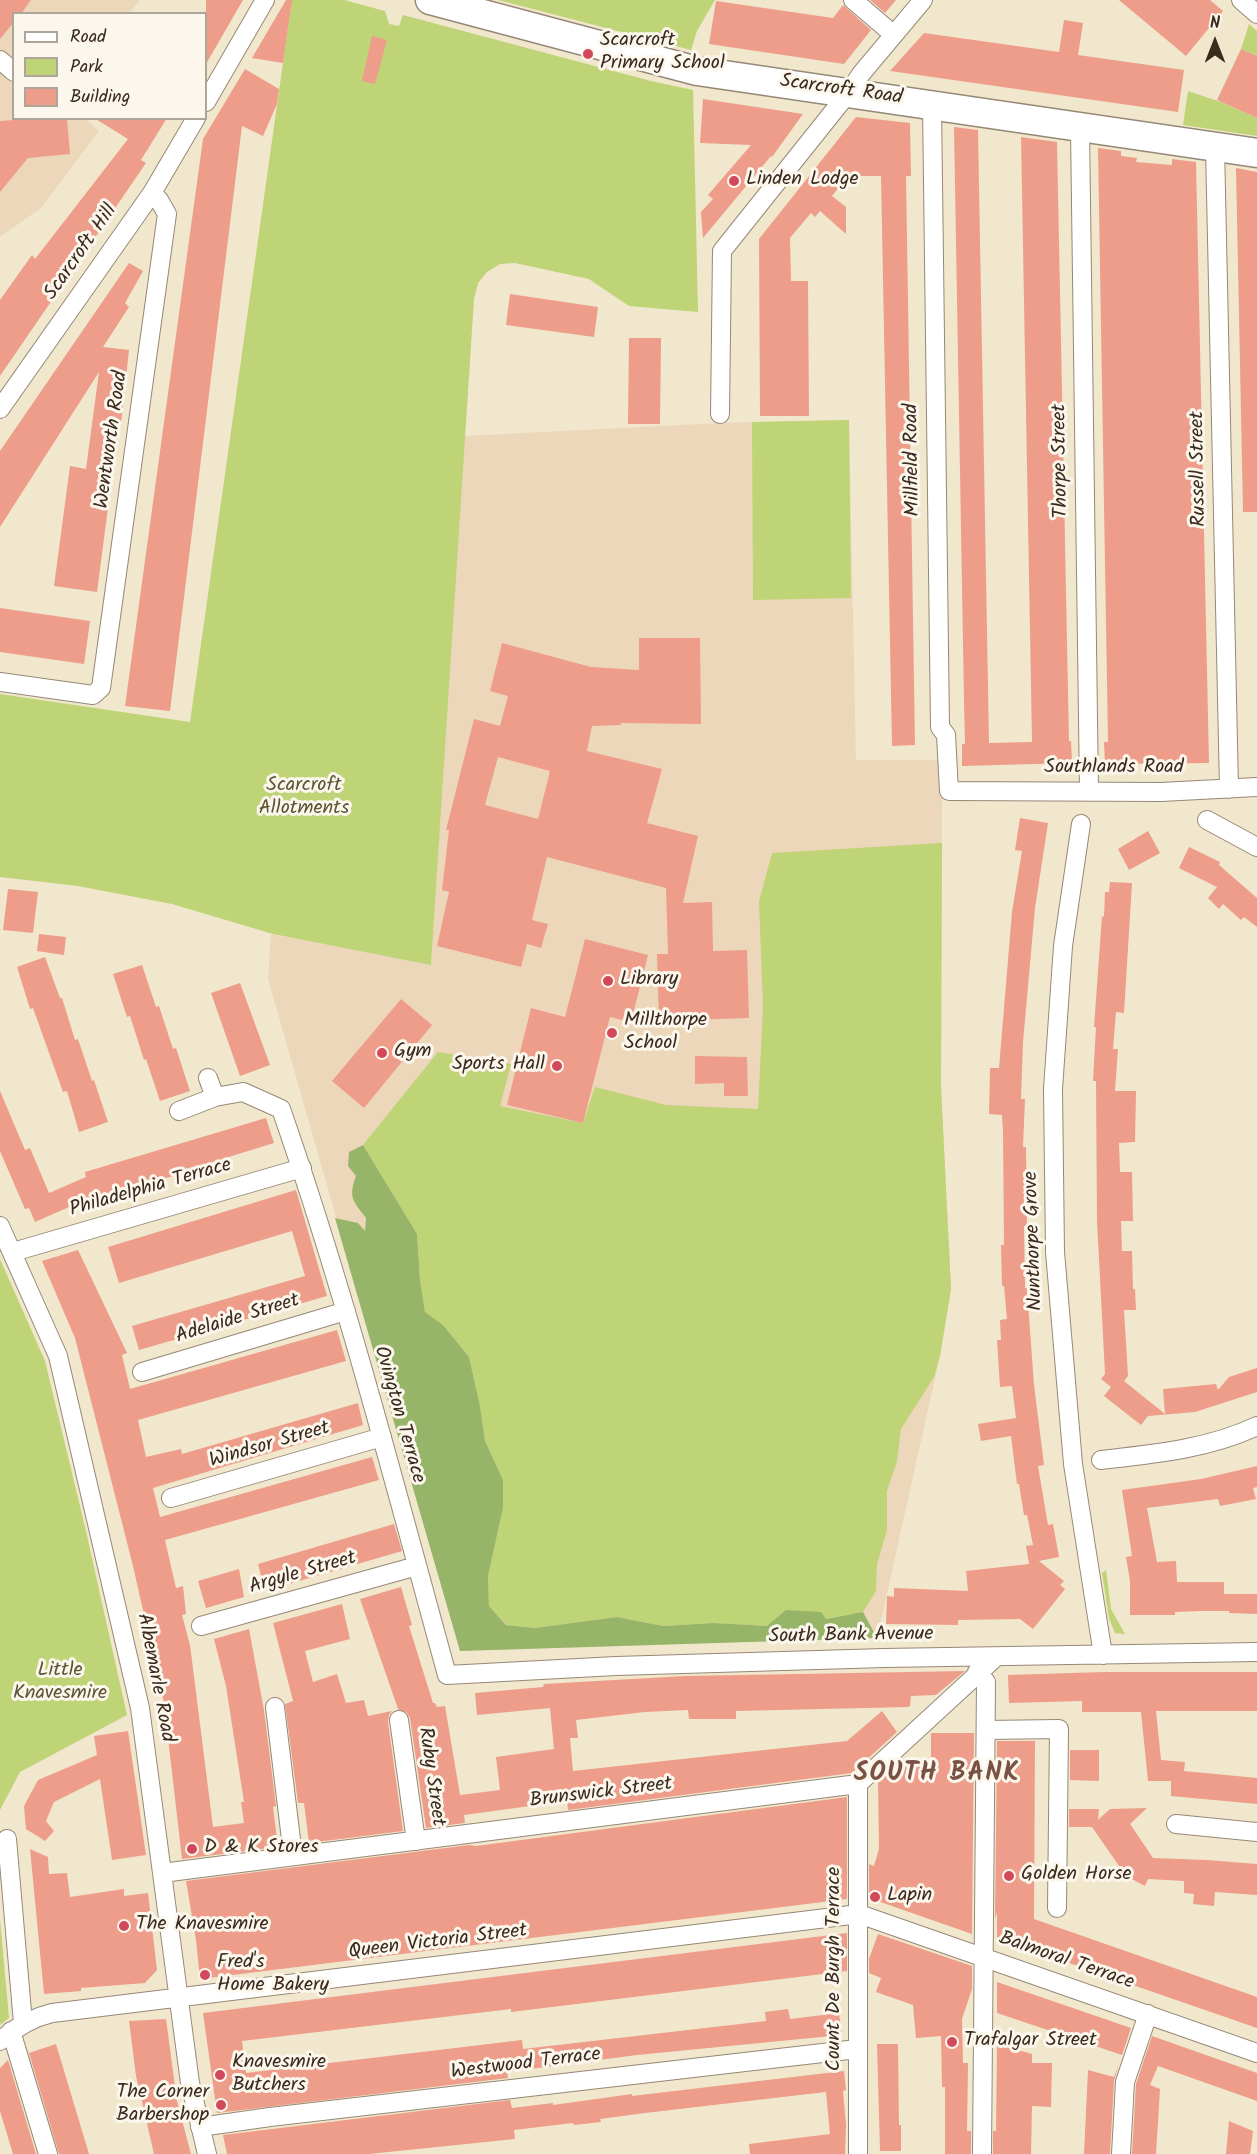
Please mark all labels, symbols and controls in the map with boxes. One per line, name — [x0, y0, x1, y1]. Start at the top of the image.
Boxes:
text: N — [1210, 11, 1220, 36]
legend — [12, 12, 207, 120]
north arrow — [1185, 12, 1245, 72]
text: Road — [70, 23, 106, 52]
place label: Scarcroft Primary School — [600, 30, 725, 77]
marker: Scarcroft Primary School — [581, 47, 595, 61]
text: Park — [70, 53, 103, 82]
street label: Scarcroft Road — [778, 71, 904, 111]
text: Building — [70, 83, 130, 112]
place label: Linden Lodge — [746, 169, 858, 193]
marker: Linden Lodge — [727, 174, 741, 188]
street label: Scarcroft Hill — [40, 201, 124, 305]
street label: Wentworth Road — [91, 370, 135, 510]
street label: Millfield Road — [901, 403, 927, 517]
street label: Thorpe Street — [1049, 404, 1075, 518]
street label: Russell Street — [1187, 411, 1213, 527]
street label: Southlands Road — [1044, 757, 1184, 781]
park label: Scarcroft Allotments — [259, 775, 349, 822]
place label: Library — [620, 969, 678, 993]
marker: Library — [601, 974, 615, 988]
place label: Millthorpe School — [624, 1010, 707, 1057]
marker: Millthorpe School — [605, 1026, 619, 1040]
place label: Gym — [394, 1041, 432, 1065]
marker: Gym — [375, 1046, 389, 1060]
place label: Sports Hall — [452, 1054, 545, 1078]
marker: Sports Hall — [550, 1059, 564, 1073]
street label: Philadelphia Terrace — [67, 1154, 235, 1224]
street label: Nunthorpe Grove — [1021, 1171, 1049, 1311]
street label: Adelaide Street — [173, 1290, 303, 1350]
street label: Ovington Terrace — [367, 1344, 429, 1486]
street label: Windsor Street — [207, 1417, 333, 1475]
street label: Argyle Street — [247, 1547, 359, 1601]
street label: Albemarle Road — [130, 1612, 178, 1744]
street label: South Bank Avenue — [768, 1624, 934, 1650]
park label: Little Knavesmire — [13, 1660, 107, 1707]
street label: Ruby Street — [411, 1726, 449, 1828]
district label: SOUTH BANK — [854, 1760, 1020, 1792]
street label: Brunswick Street — [528, 1773, 674, 1815]
place label: D & K Stores — [204, 1837, 318, 1861]
marker: D & K Stores — [185, 1842, 199, 1856]
place label: Golden Horse — [1021, 1864, 1131, 1888]
street label: Count De Burgh Terrace — [824, 1867, 848, 2071]
marker: Golden Horse — [1002, 1869, 1016, 1883]
place label: Lapin — [887, 1885, 932, 1909]
marker: Lapin — [868, 1890, 882, 1904]
place label: The Knavesmire — [136, 1914, 269, 1938]
marker: The Knavesmire — [117, 1919, 131, 1933]
street label: Queen Victoria Street — [347, 1920, 529, 1966]
street label: Balmoral Terrace — [995, 1928, 1137, 1996]
place label: Fred's Home Bakery — [217, 1952, 329, 1999]
marker: Fred's Home Bakery — [198, 1968, 212, 1982]
place label: Trafalgar Street — [964, 2030, 1097, 2054]
marker: Trafalgar Street — [945, 2035, 959, 2049]
street label: Westwood Terrace — [450, 2044, 602, 2086]
place label: Knavesmire Butchers — [232, 2052, 326, 2099]
marker: Knavesmire Butchers — [213, 2068, 227, 2082]
place label: The Corner Barbershop — [116, 2082, 209, 2129]
marker: The Corner Barbershop — [214, 2098, 228, 2112]

